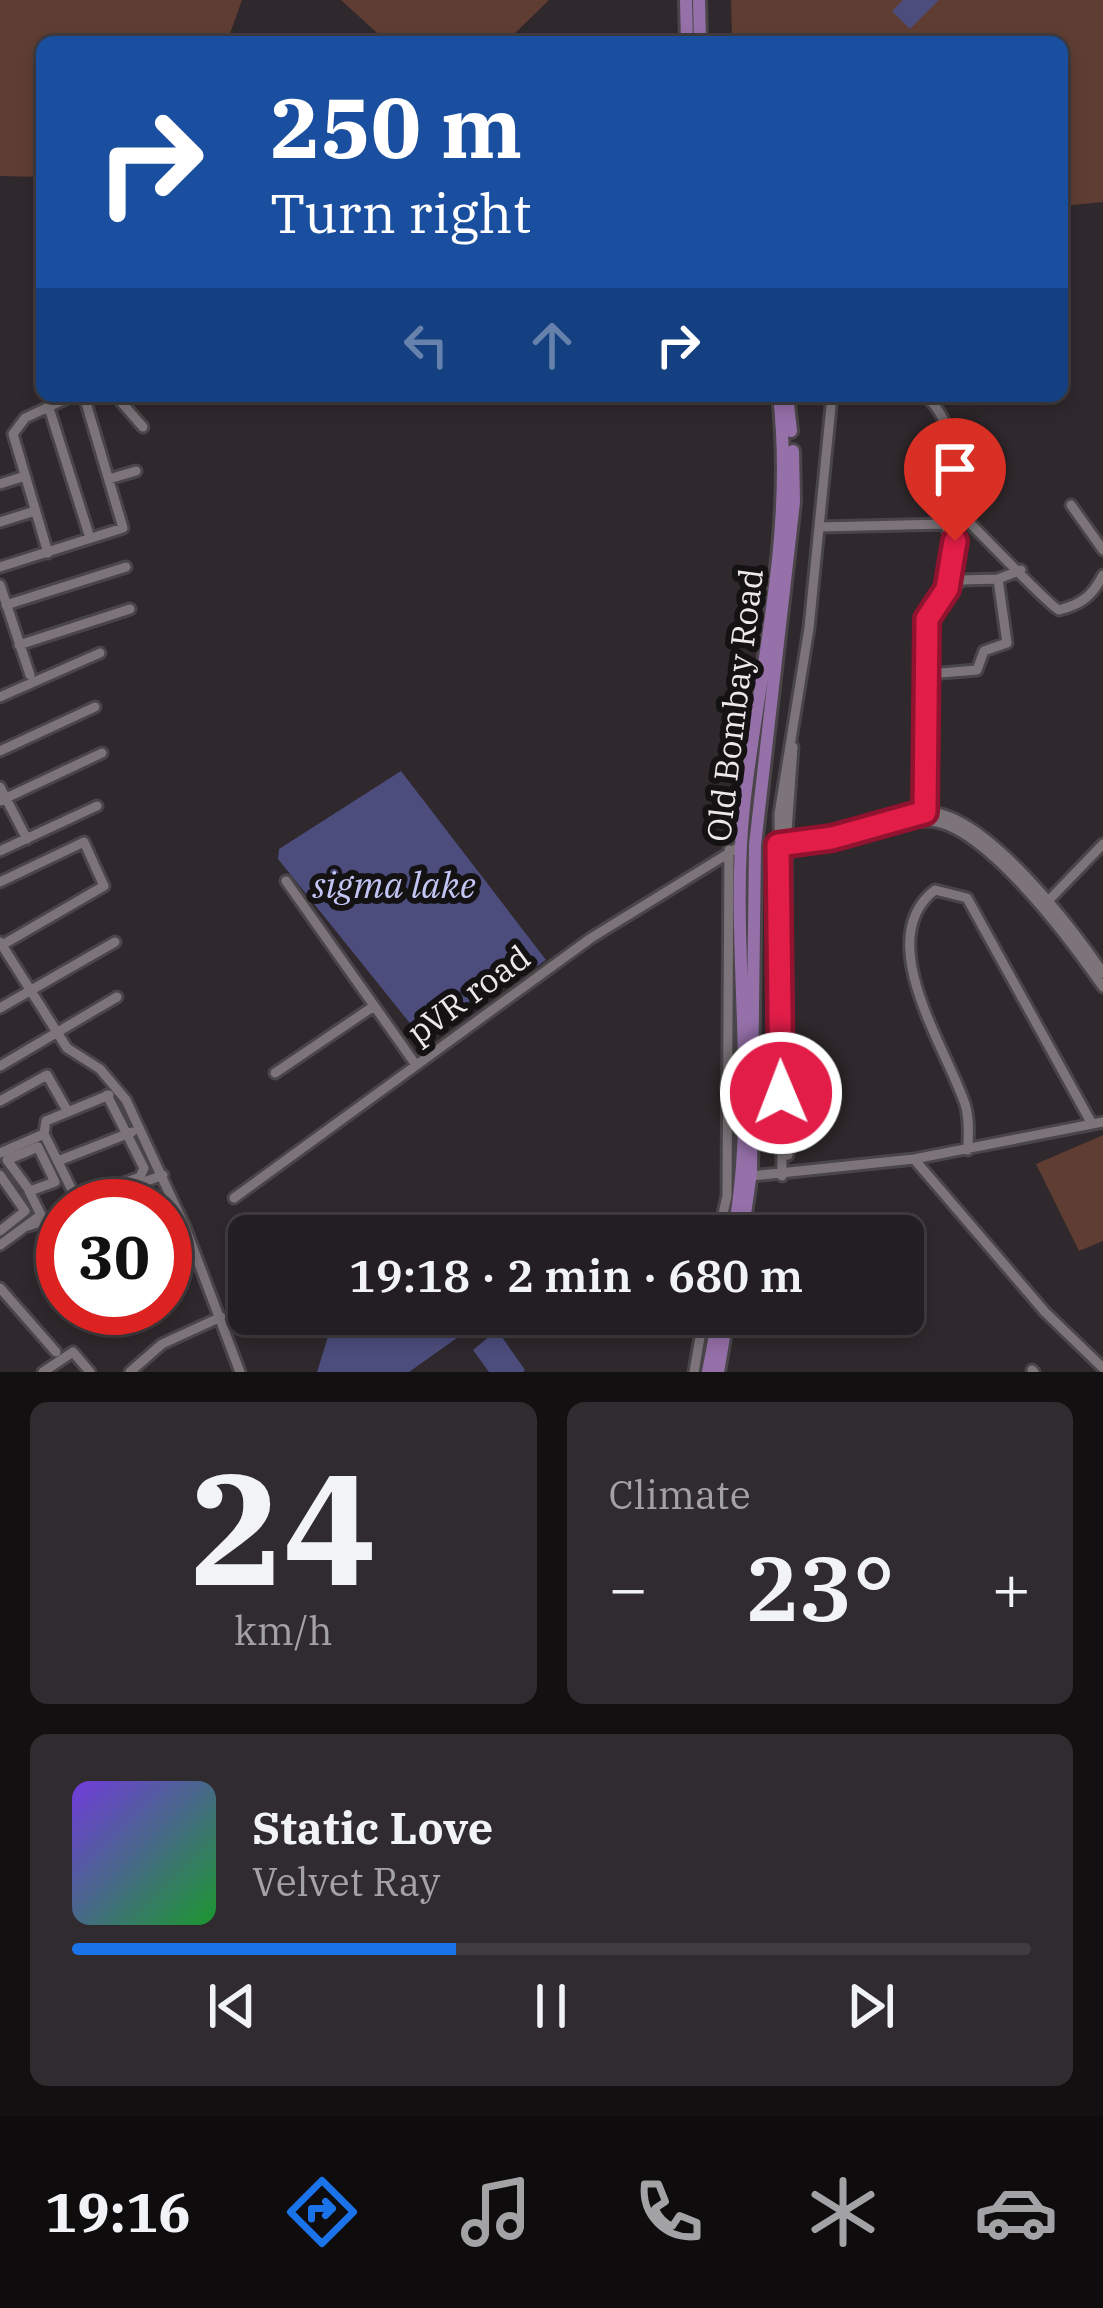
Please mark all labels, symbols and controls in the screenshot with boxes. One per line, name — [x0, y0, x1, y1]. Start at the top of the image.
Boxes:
text: 250 m — [270, 72, 522, 181]
icon: right — [72, 84, 228, 240]
text: Turn right — [270, 178, 532, 248]
icon: left — [393, 312, 459, 378]
icon: ahead — [519, 312, 585, 378]
icon: right — [645, 312, 711, 378]
pin — [904, 418, 1006, 541]
icon: arrive — [922, 436, 988, 502]
street label: Old Bombay Road — [696, 566, 772, 844]
water label: sigma lake — [312, 861, 476, 908]
street label: pVR road — [398, 935, 538, 1053]
position arrow — [718, 1030, 844, 1156]
speed limit sign: 30 — [36, 1179, 192, 1335]
text: 19:18 · 2 min · 680 m — [349, 1246, 803, 1304]
text: 24 — [190, 1425, 377, 1628]
text: Climate — [609, 1469, 751, 1520]
text: 23° — [745, 1529, 895, 1646]
text: − — [609, 1544, 648, 1630]
text: + — [991, 1544, 1031, 1630]
text: km/h — [234, 1605, 333, 1656]
text: Static Love — [252, 1798, 493, 1856]
text: Velvet Ray — [252, 1856, 440, 1907]
icon: previous — [199, 1973, 265, 2039]
icon: pause — [518, 1973, 584, 2039]
icon: next — [838, 1973, 904, 2039]
icon: directions — [280, 2170, 364, 2254]
icon: music — [454, 2170, 538, 2254]
icon: phone — [627, 2170, 711, 2254]
icon: climate — [801, 2170, 885, 2254]
icon: car — [974, 2170, 1058, 2254]
text: 19:16 — [45, 2177, 191, 2247]

